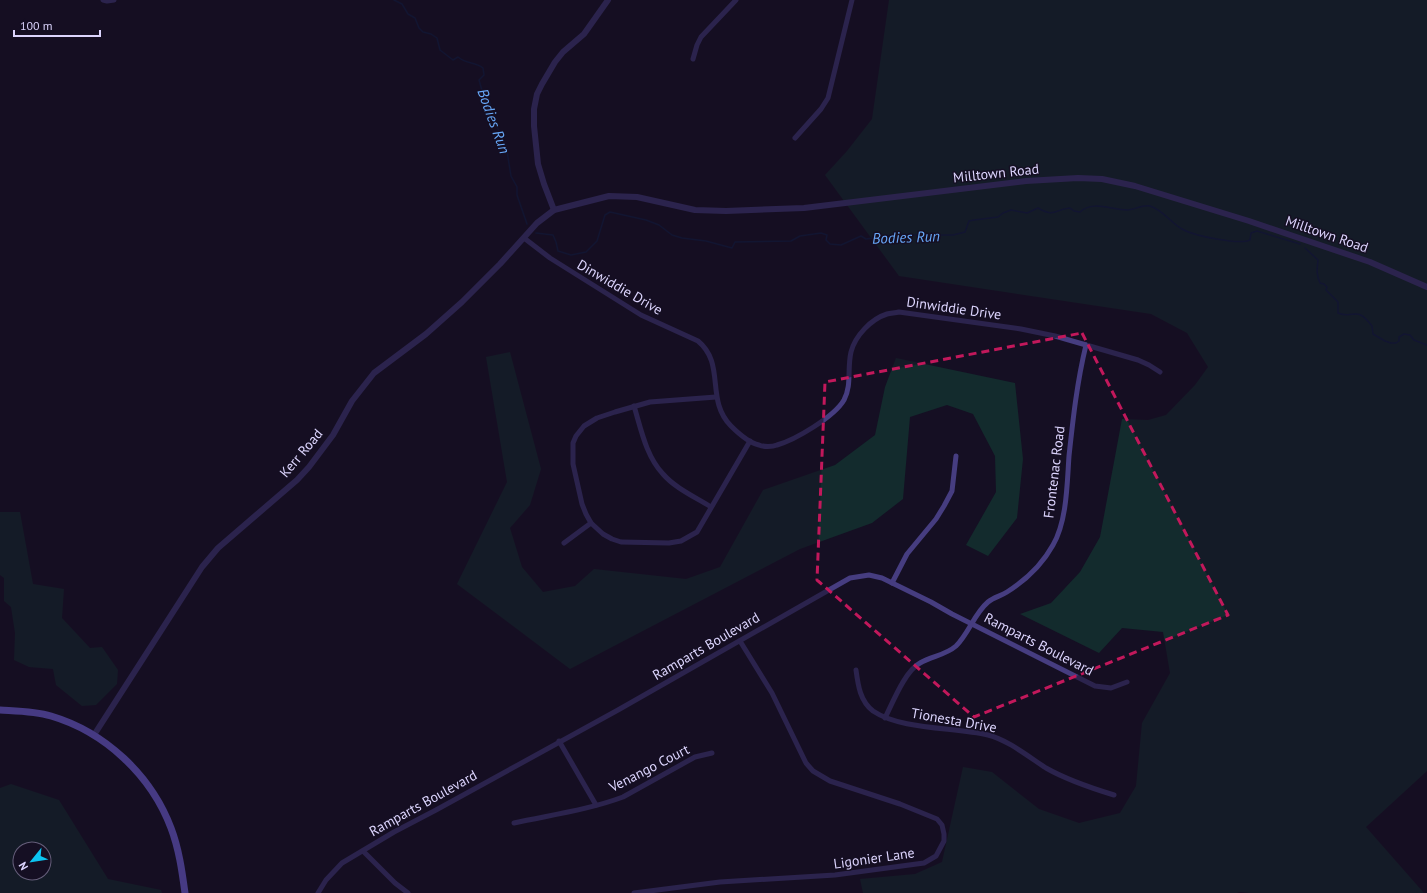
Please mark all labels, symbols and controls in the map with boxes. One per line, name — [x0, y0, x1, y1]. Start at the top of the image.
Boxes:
scale bar — [14, 12, 100, 38]
text: 100 m — [20, 18, 53, 33]
water label: Bodies Run — [473, 86, 515, 156]
street label: Milltown Road — [952, 160, 1040, 186]
street label: Milltown Road — [1283, 211, 1371, 257]
water label: Bodies Run — [872, 226, 940, 248]
street label: Dinwiddie Drive — [574, 255, 666, 319]
street label: Dinwiddie Drive — [905, 292, 1003, 324]
street label: Kerr Road — [275, 425, 327, 481]
street label: Frontenac Road — [1039, 425, 1069, 519]
street label: Ramparts Boulevard — [649, 608, 763, 684]
street label: Ramparts Boulevard — [981, 609, 1097, 679]
street label: Tionesta Drive — [910, 704, 998, 736]
street label: Venango Court — [605, 740, 692, 796]
street label: Ramparts Boulevard — [366, 766, 480, 840]
north arrow — [12, 841, 52, 881]
street label: Ligonier Lane — [832, 843, 916, 873]
text: N — [15, 859, 31, 873]

